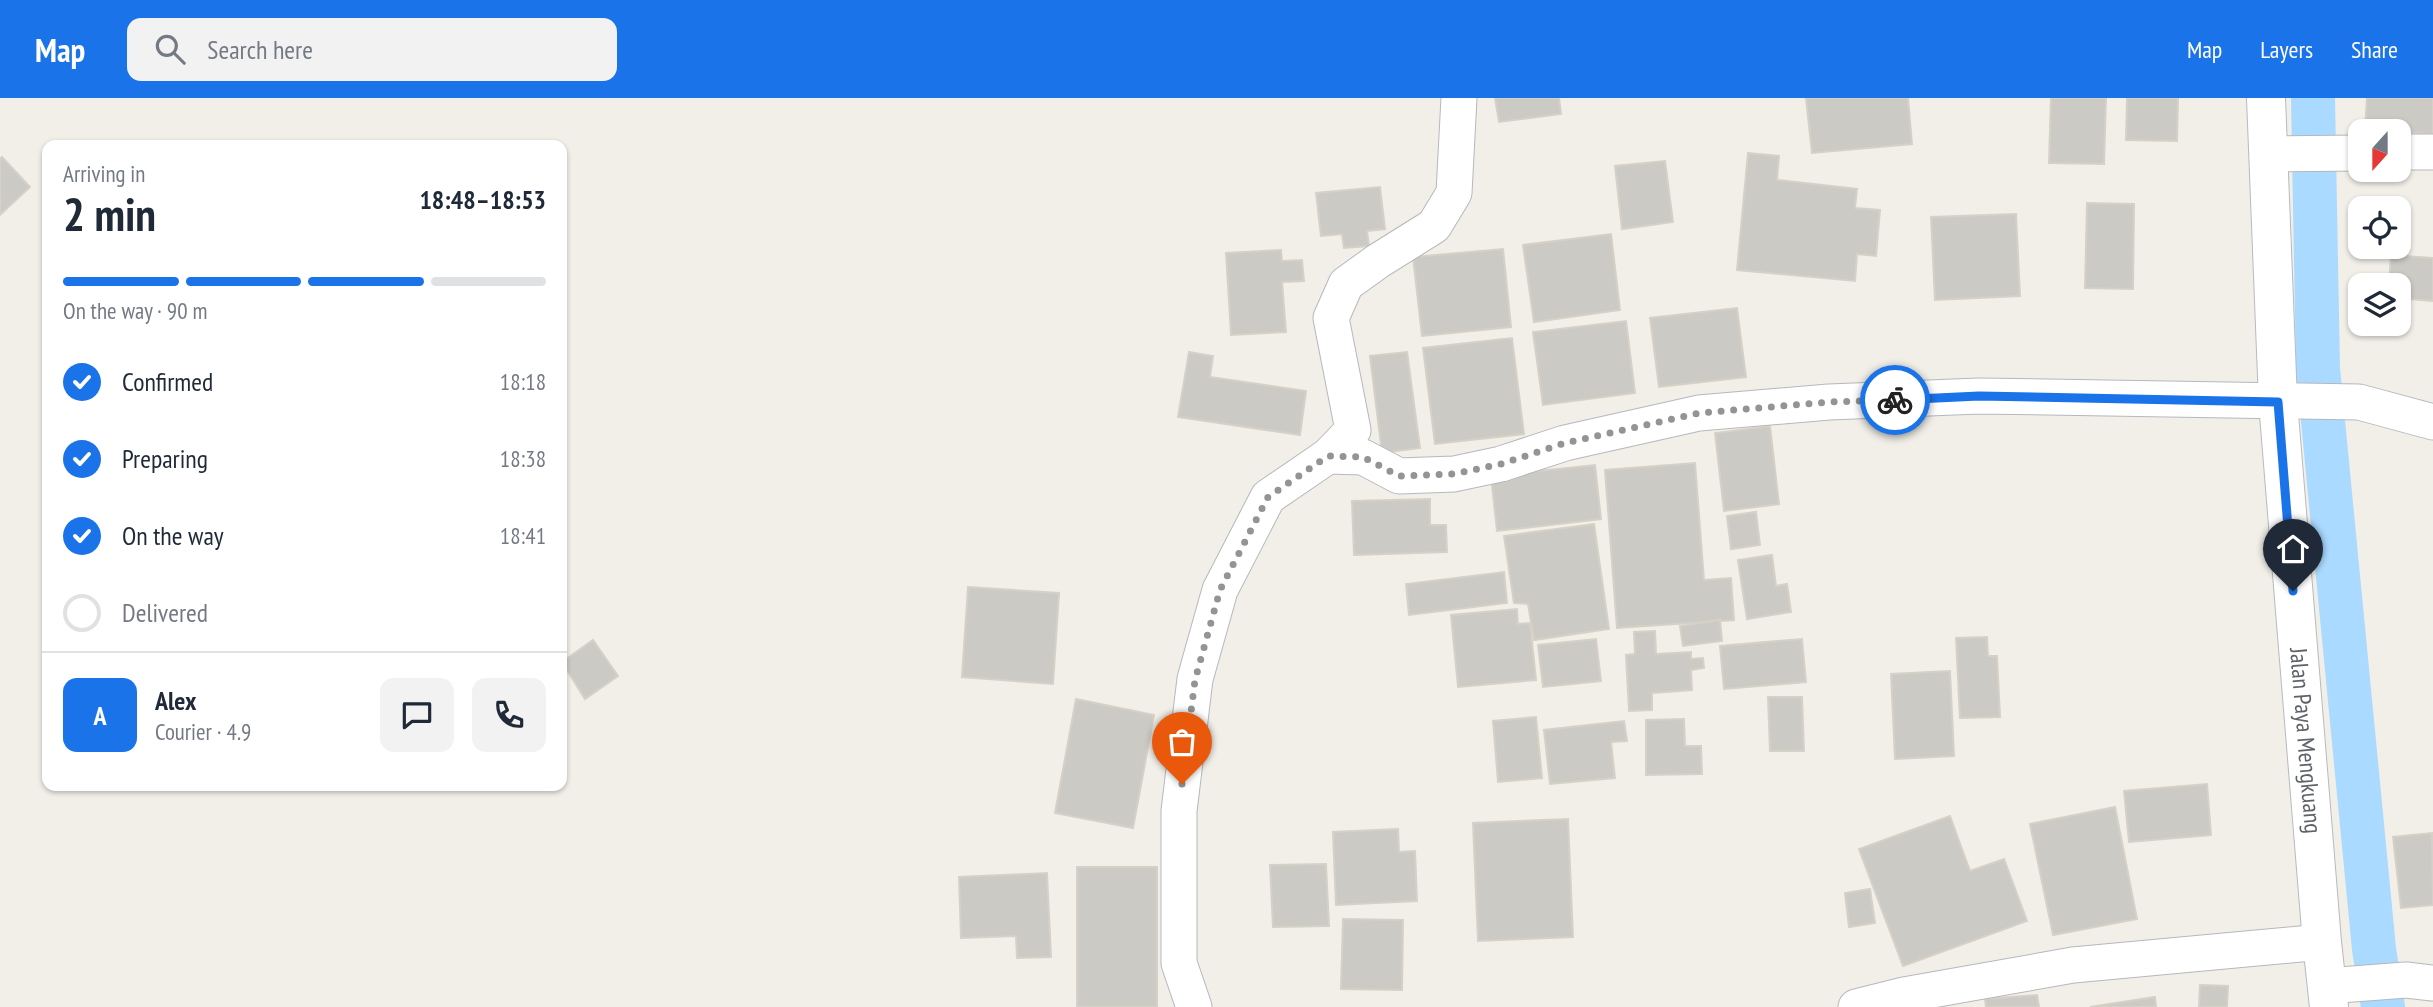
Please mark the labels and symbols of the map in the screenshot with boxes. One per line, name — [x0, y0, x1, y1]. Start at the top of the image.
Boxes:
north arrow — [2348, 119, 2412, 182]
courier — [1860, 365, 1930, 435]
pin — [2263, 519, 2323, 591]
street label: Jalan Paya Mengkuang — [2283, 646, 2329, 835]
pin — [1152, 712, 1212, 784]

